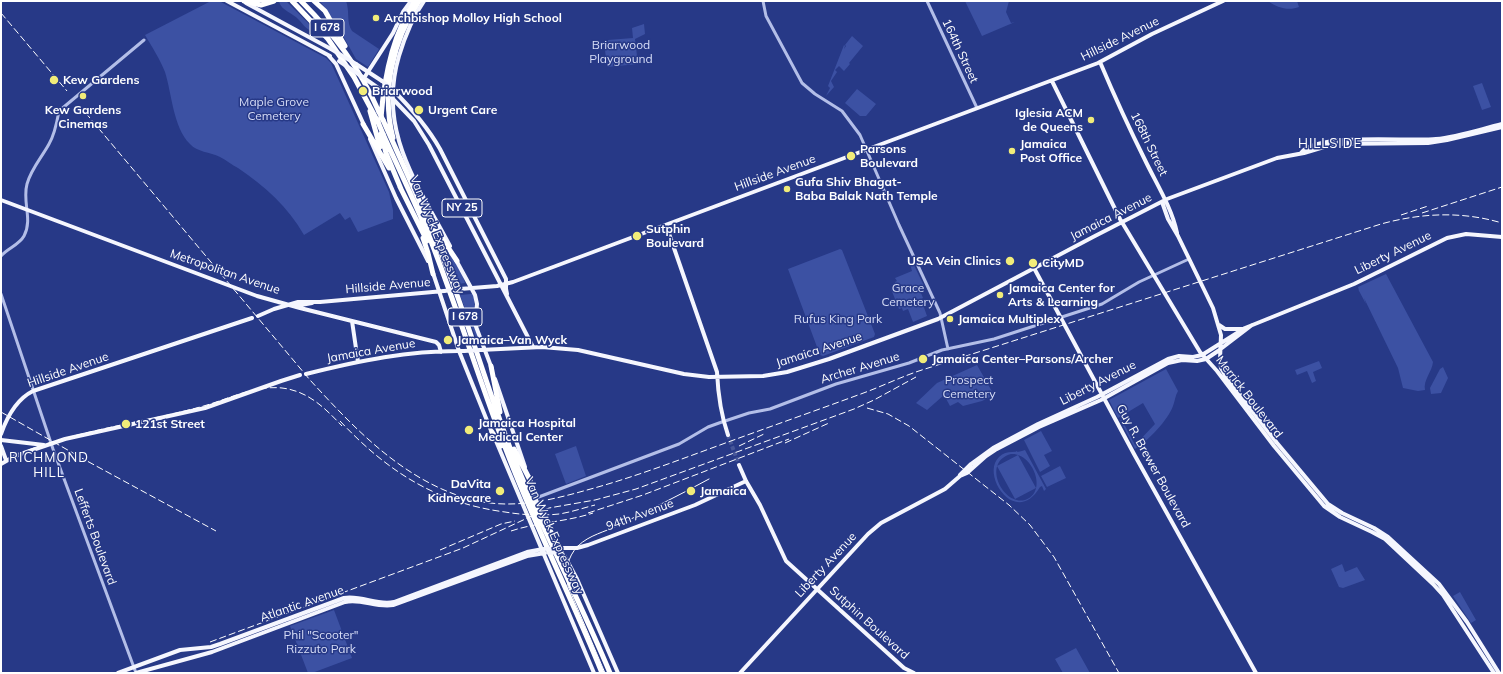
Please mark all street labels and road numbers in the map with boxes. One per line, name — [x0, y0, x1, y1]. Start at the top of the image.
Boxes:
street label: Hillside Avenue — [1079, 14, 1161, 64]
street label: 164th Street — [939, 17, 981, 85]
road number: I 678 — [310, 19, 344, 37]
street label: 168th Street — [1127, 110, 1171, 178]
street label: Hillside Avenue — [732, 152, 818, 194]
street label: Van Wyck Expressway — [407, 174, 467, 296]
street label: Jamaica Avenue — [1068, 190, 1154, 244]
road number: NY 25 — [442, 199, 482, 217]
street label: Liberty Avenue — [1352, 228, 1434, 278]
street label: Metropolitan Avenue — [168, 246, 282, 298]
street label: Hillside Avenue — [345, 275, 431, 297]
road number: I 678 — [448, 308, 482, 326]
street label: Jamaica Avenue — [774, 329, 864, 371]
street label: Jamaica Avenue — [326, 336, 416, 366]
street label: Hillside Avenue — [25, 349, 111, 391]
street label: Archer Avenue — [819, 349, 901, 387]
street label: Merrick Boulevard — [1213, 353, 1285, 441]
street label: Liberty Avenue — [1058, 358, 1138, 408]
street label: Guy R. Brewer Boulevard — [1113, 402, 1193, 530]
street label: Van Wyck Expressway — [522, 475, 586, 597]
street label: Lefferts Boulevard — [71, 487, 119, 587]
street label: 94th Avenue — [604, 496, 676, 534]
street label: Liberty Avenue — [792, 530, 860, 600]
street label: Atlantic Avenue — [258, 583, 346, 625]
street label: Sutphin Boulevard — [826, 584, 912, 662]

